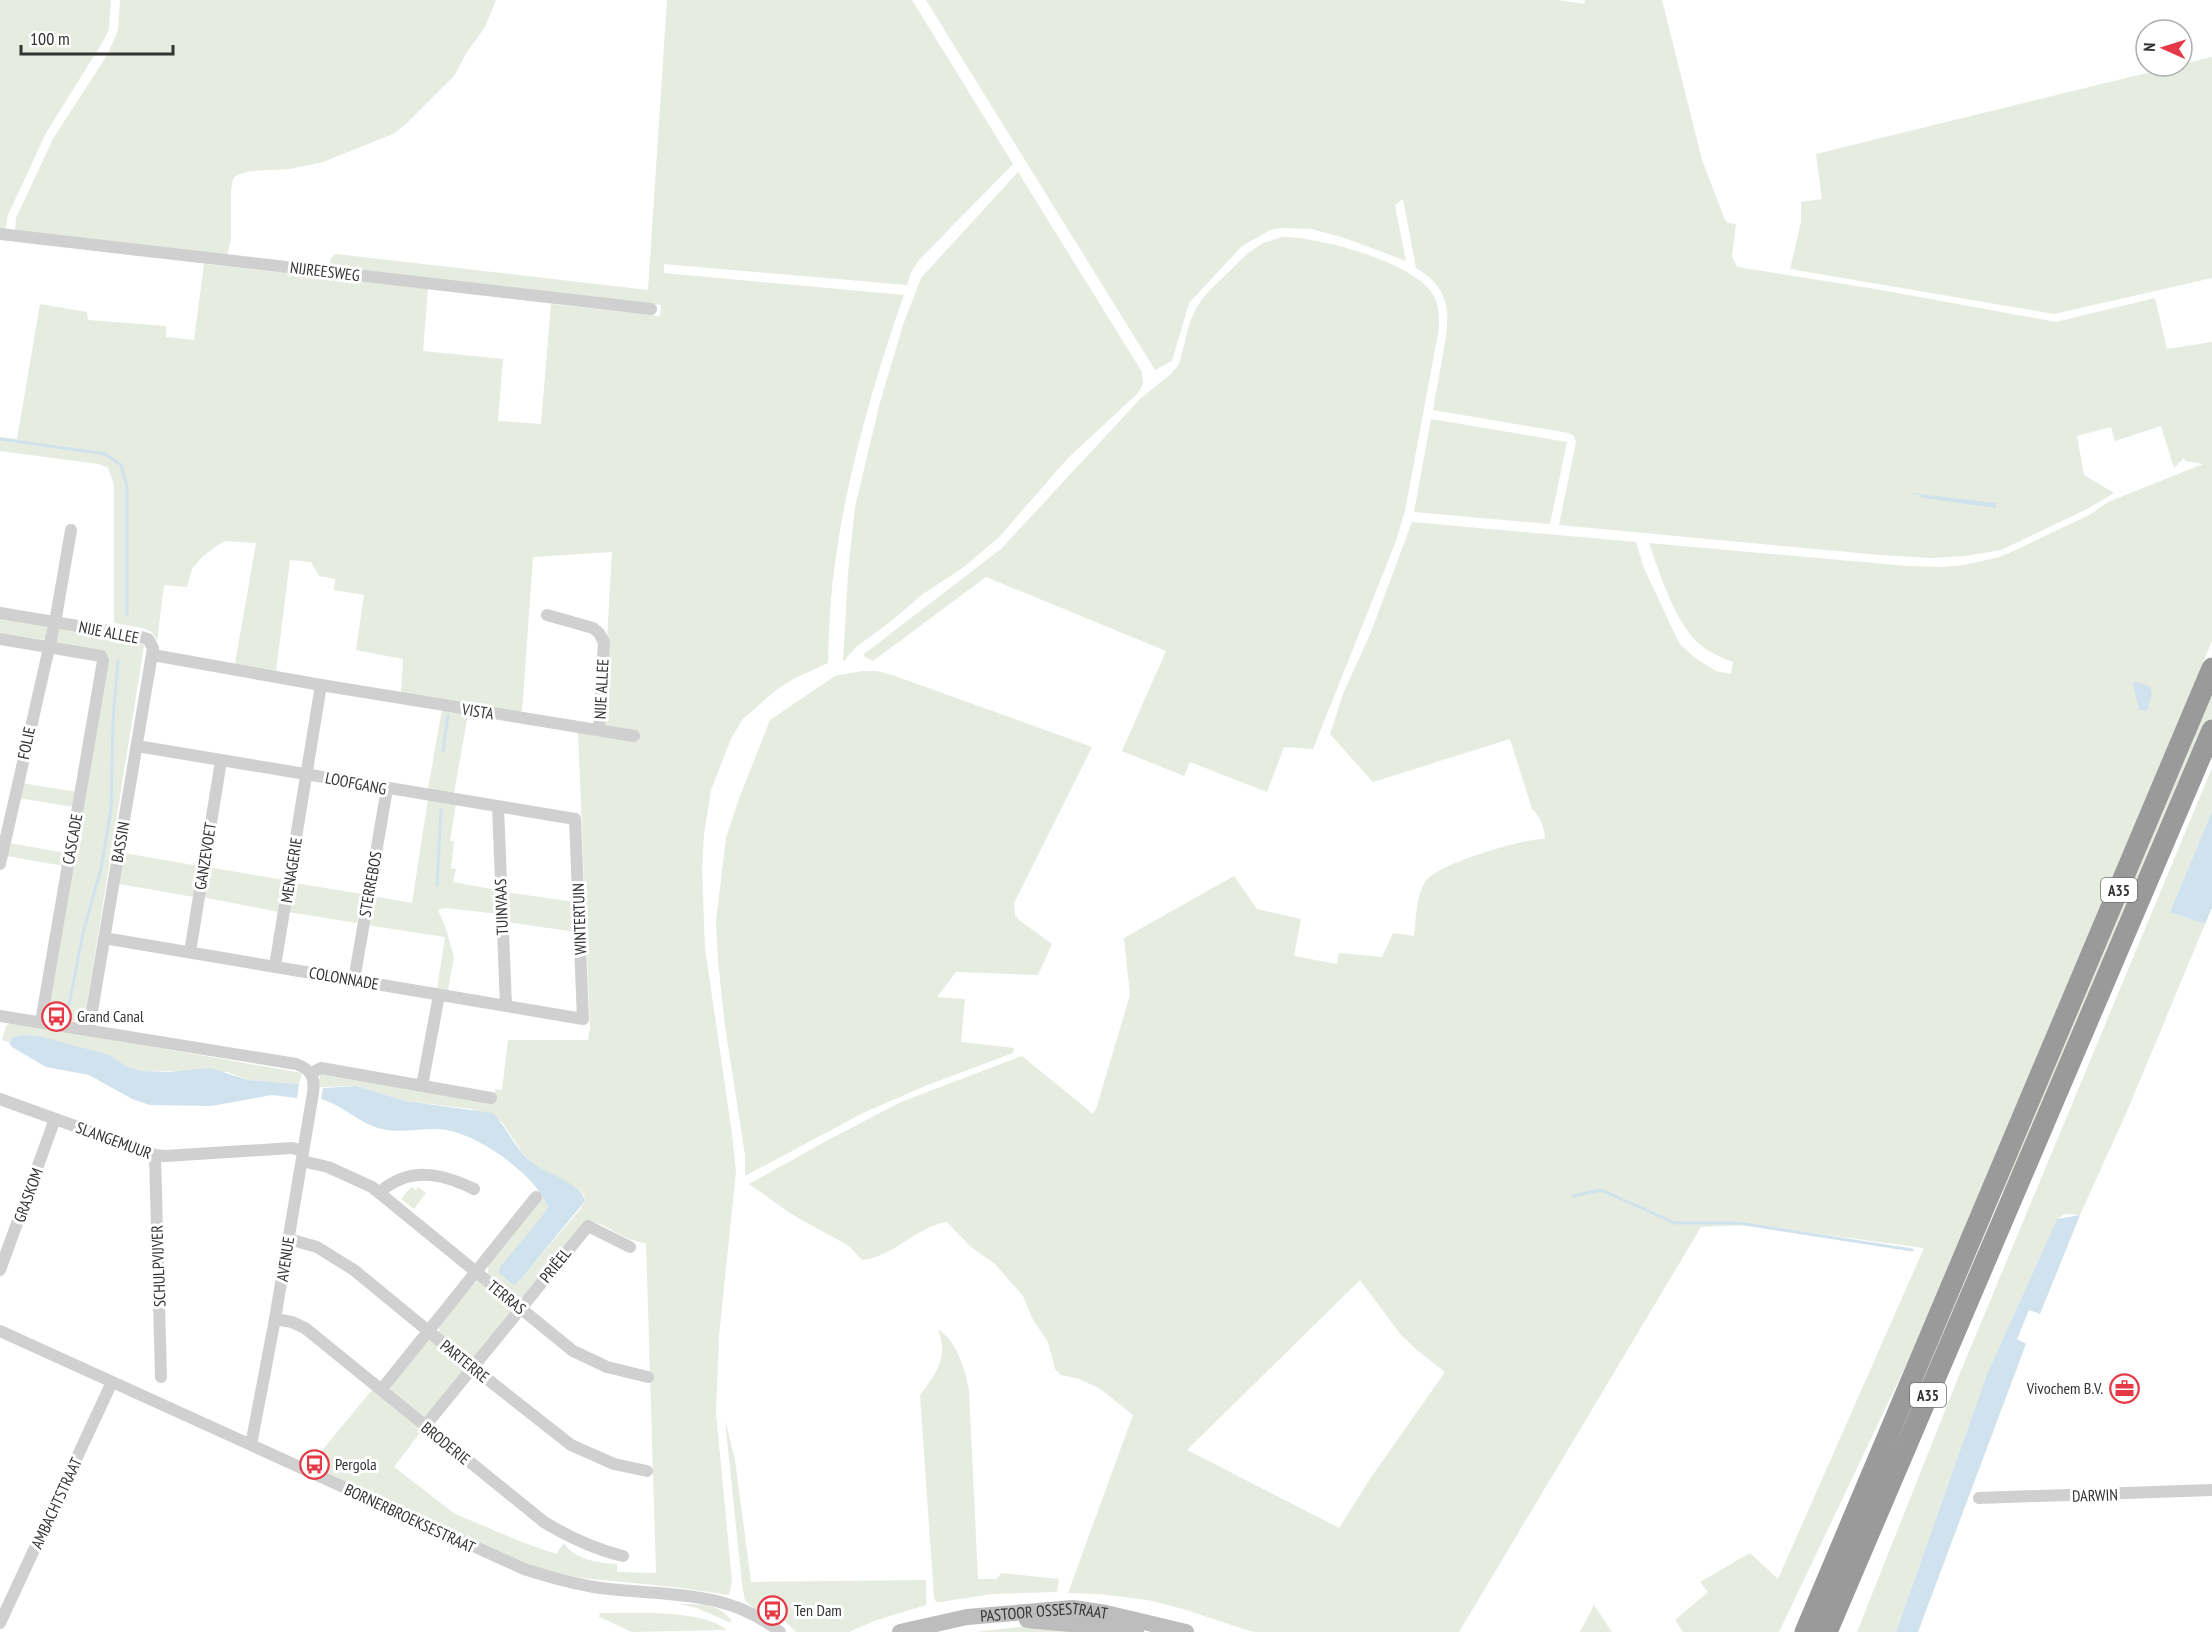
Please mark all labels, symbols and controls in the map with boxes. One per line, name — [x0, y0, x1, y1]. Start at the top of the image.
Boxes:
scale bar — [21, 18, 172, 56]
north arrow — [2134, 18, 2194, 78]
text: 100 m — [30, 27, 70, 50]
text: N — [2139, 42, 2159, 52]
street label: NIJREESWEG — [289, 257, 361, 285]
street label: NIJE ALLEE — [77, 616, 141, 648]
street label: NIJE ALLEE — [589, 658, 613, 720]
street label: VISTA — [460, 698, 496, 723]
street label: FOLIE — [13, 725, 39, 761]
street label: LOOFGANG — [324, 767, 388, 799]
street label: CASCADE — [58, 812, 86, 866]
street label: BASSIN — [107, 820, 133, 864]
street label: GANZEVOET — [190, 821, 220, 891]
street label: MENAGERIE — [276, 836, 306, 904]
street label: STERREBOS — [354, 849, 386, 918]
street label: TUINVAAS — [490, 878, 512, 936]
road number: A35 — [2101, 878, 2137, 902]
street label: WINTERTUIN — [568, 883, 590, 955]
street label: COLONNADE — [308, 962, 380, 994]
bus stop icon: Grand Canal — [40, 1000, 72, 1032]
place label: Grand Canal — [77, 1006, 144, 1026]
street label: SLANGEMUUR — [73, 1117, 155, 1163]
street label: GRASKOM — [9, 1165, 47, 1225]
street label: SCHULPVIJVER — [147, 1224, 169, 1307]
street label: AVENUE — [272, 1235, 298, 1283]
street label: PRIËEL — [535, 1243, 575, 1286]
street label: TERRAS — [484, 1276, 530, 1319]
street label: PARTERRE — [437, 1335, 494, 1387]
office icon: Vivochem B.V. — [2108, 1372, 2140, 1404]
place label: Vivochem B.V. — [2026, 1378, 2103, 1398]
road number: A35 — [1910, 1383, 1946, 1407]
street label: BRODERIE — [418, 1417, 475, 1469]
bus stop icon: Pergola — [298, 1448, 330, 1480]
street label: AMBACHTSTRAAT — [26, 1454, 86, 1552]
place label: Pergola — [335, 1454, 377, 1474]
street label: BORNERBROEKSESTRAAT — [341, 1479, 479, 1557]
street label: DARWIN — [2072, 1484, 2118, 1506]
bus stop icon: Ten Dam — [757, 1594, 789, 1626]
street label: PASTOOR OSSESTRAAT — [979, 1598, 1109, 1626]
place label: Ten Dam — [794, 1600, 842, 1620]

